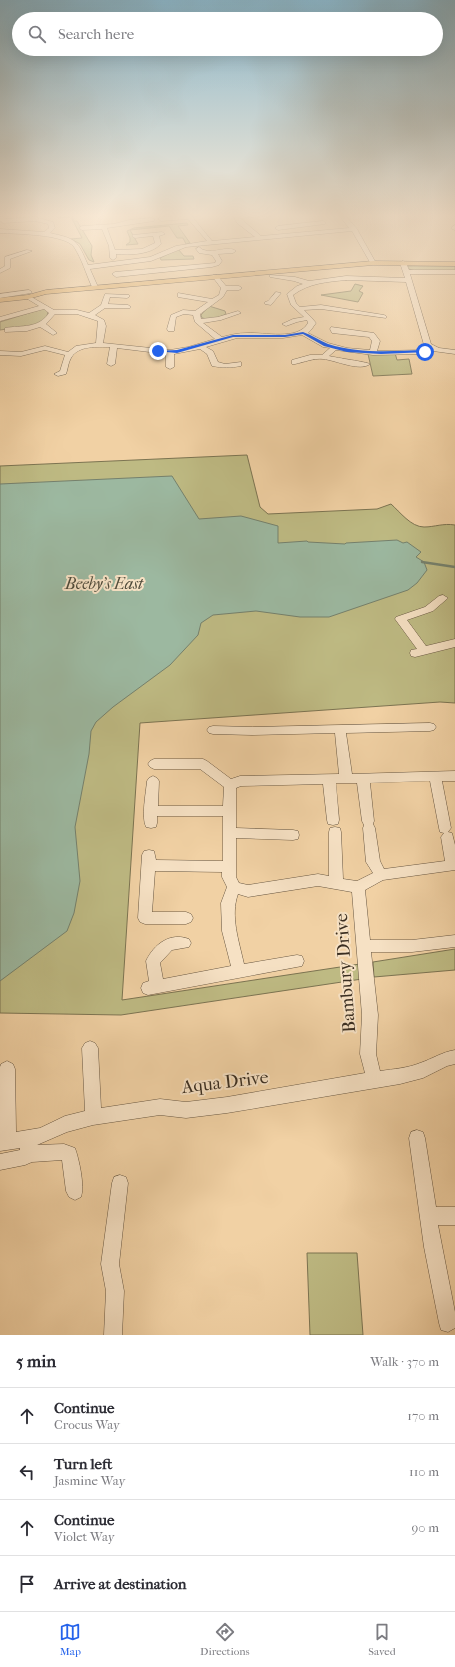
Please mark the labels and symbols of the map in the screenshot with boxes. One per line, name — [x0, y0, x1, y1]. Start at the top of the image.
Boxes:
route end — [149, 342, 167, 360]
route start — [416, 343, 434, 361]
water label: Beeby's East — [64, 574, 144, 593]
street label: Bambury Drive — [331, 913, 360, 1033]
street label: Aqua Drive — [179, 1067, 270, 1098]

